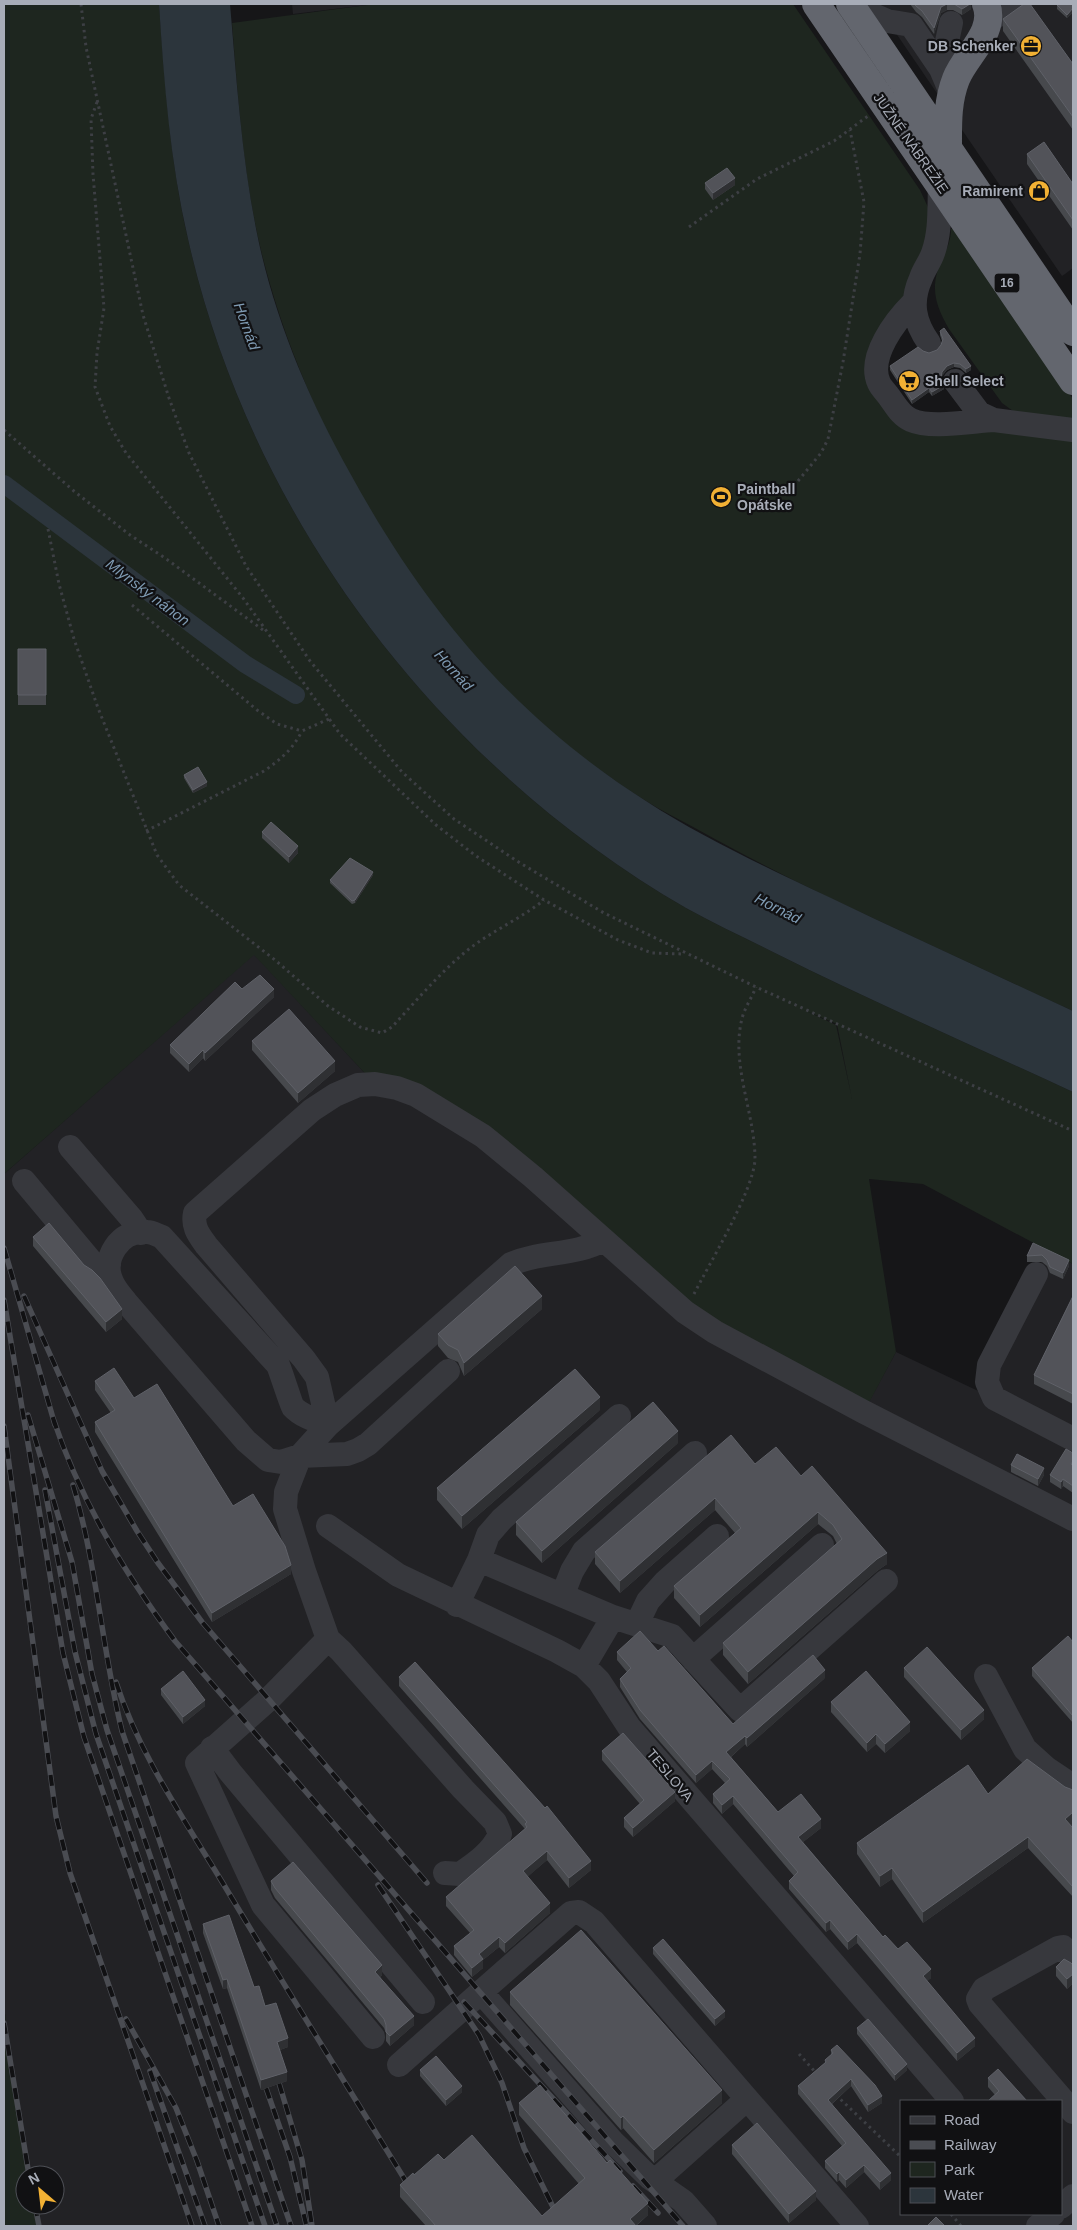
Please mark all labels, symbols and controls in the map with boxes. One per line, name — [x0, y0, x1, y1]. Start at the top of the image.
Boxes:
office icon: DB Schenker — [1019, 34, 1043, 58]
place label: DB Schenker — [928, 38, 1016, 54]
street label: JUŽNÉ NÁBREŽIE — [870, 90, 952, 196]
shop icon: Ramirent — [1027, 179, 1051, 203]
place label: Ramirent — [962, 183, 1023, 199]
road number: 16 — [994, 274, 1020, 292]
water label: Hornád — [231, 300, 264, 353]
supermarket icon: Shell Select — [897, 369, 921, 393]
place label: Shell Select — [925, 373, 1004, 389]
place label: Paintball Opátske — [737, 481, 795, 513]
sports icon: Paintball Opátske — [709, 485, 733, 509]
water label: Mlynský náhon — [103, 555, 193, 629]
water label: Hornád — [431, 646, 477, 694]
water label: Hornád — [752, 889, 804, 927]
street label: TESLOVA — [643, 1746, 697, 1805]
legend — [900, 2100, 1062, 2215]
text: Road — [944, 2111, 980, 2128]
text: Railway — [944, 2136, 997, 2153]
text: Park — [944, 2161, 975, 2178]
north arrow — [15, 2165, 65, 2215]
text: N — [26, 2169, 42, 2188]
text: Water — [944, 2186, 983, 2203]

